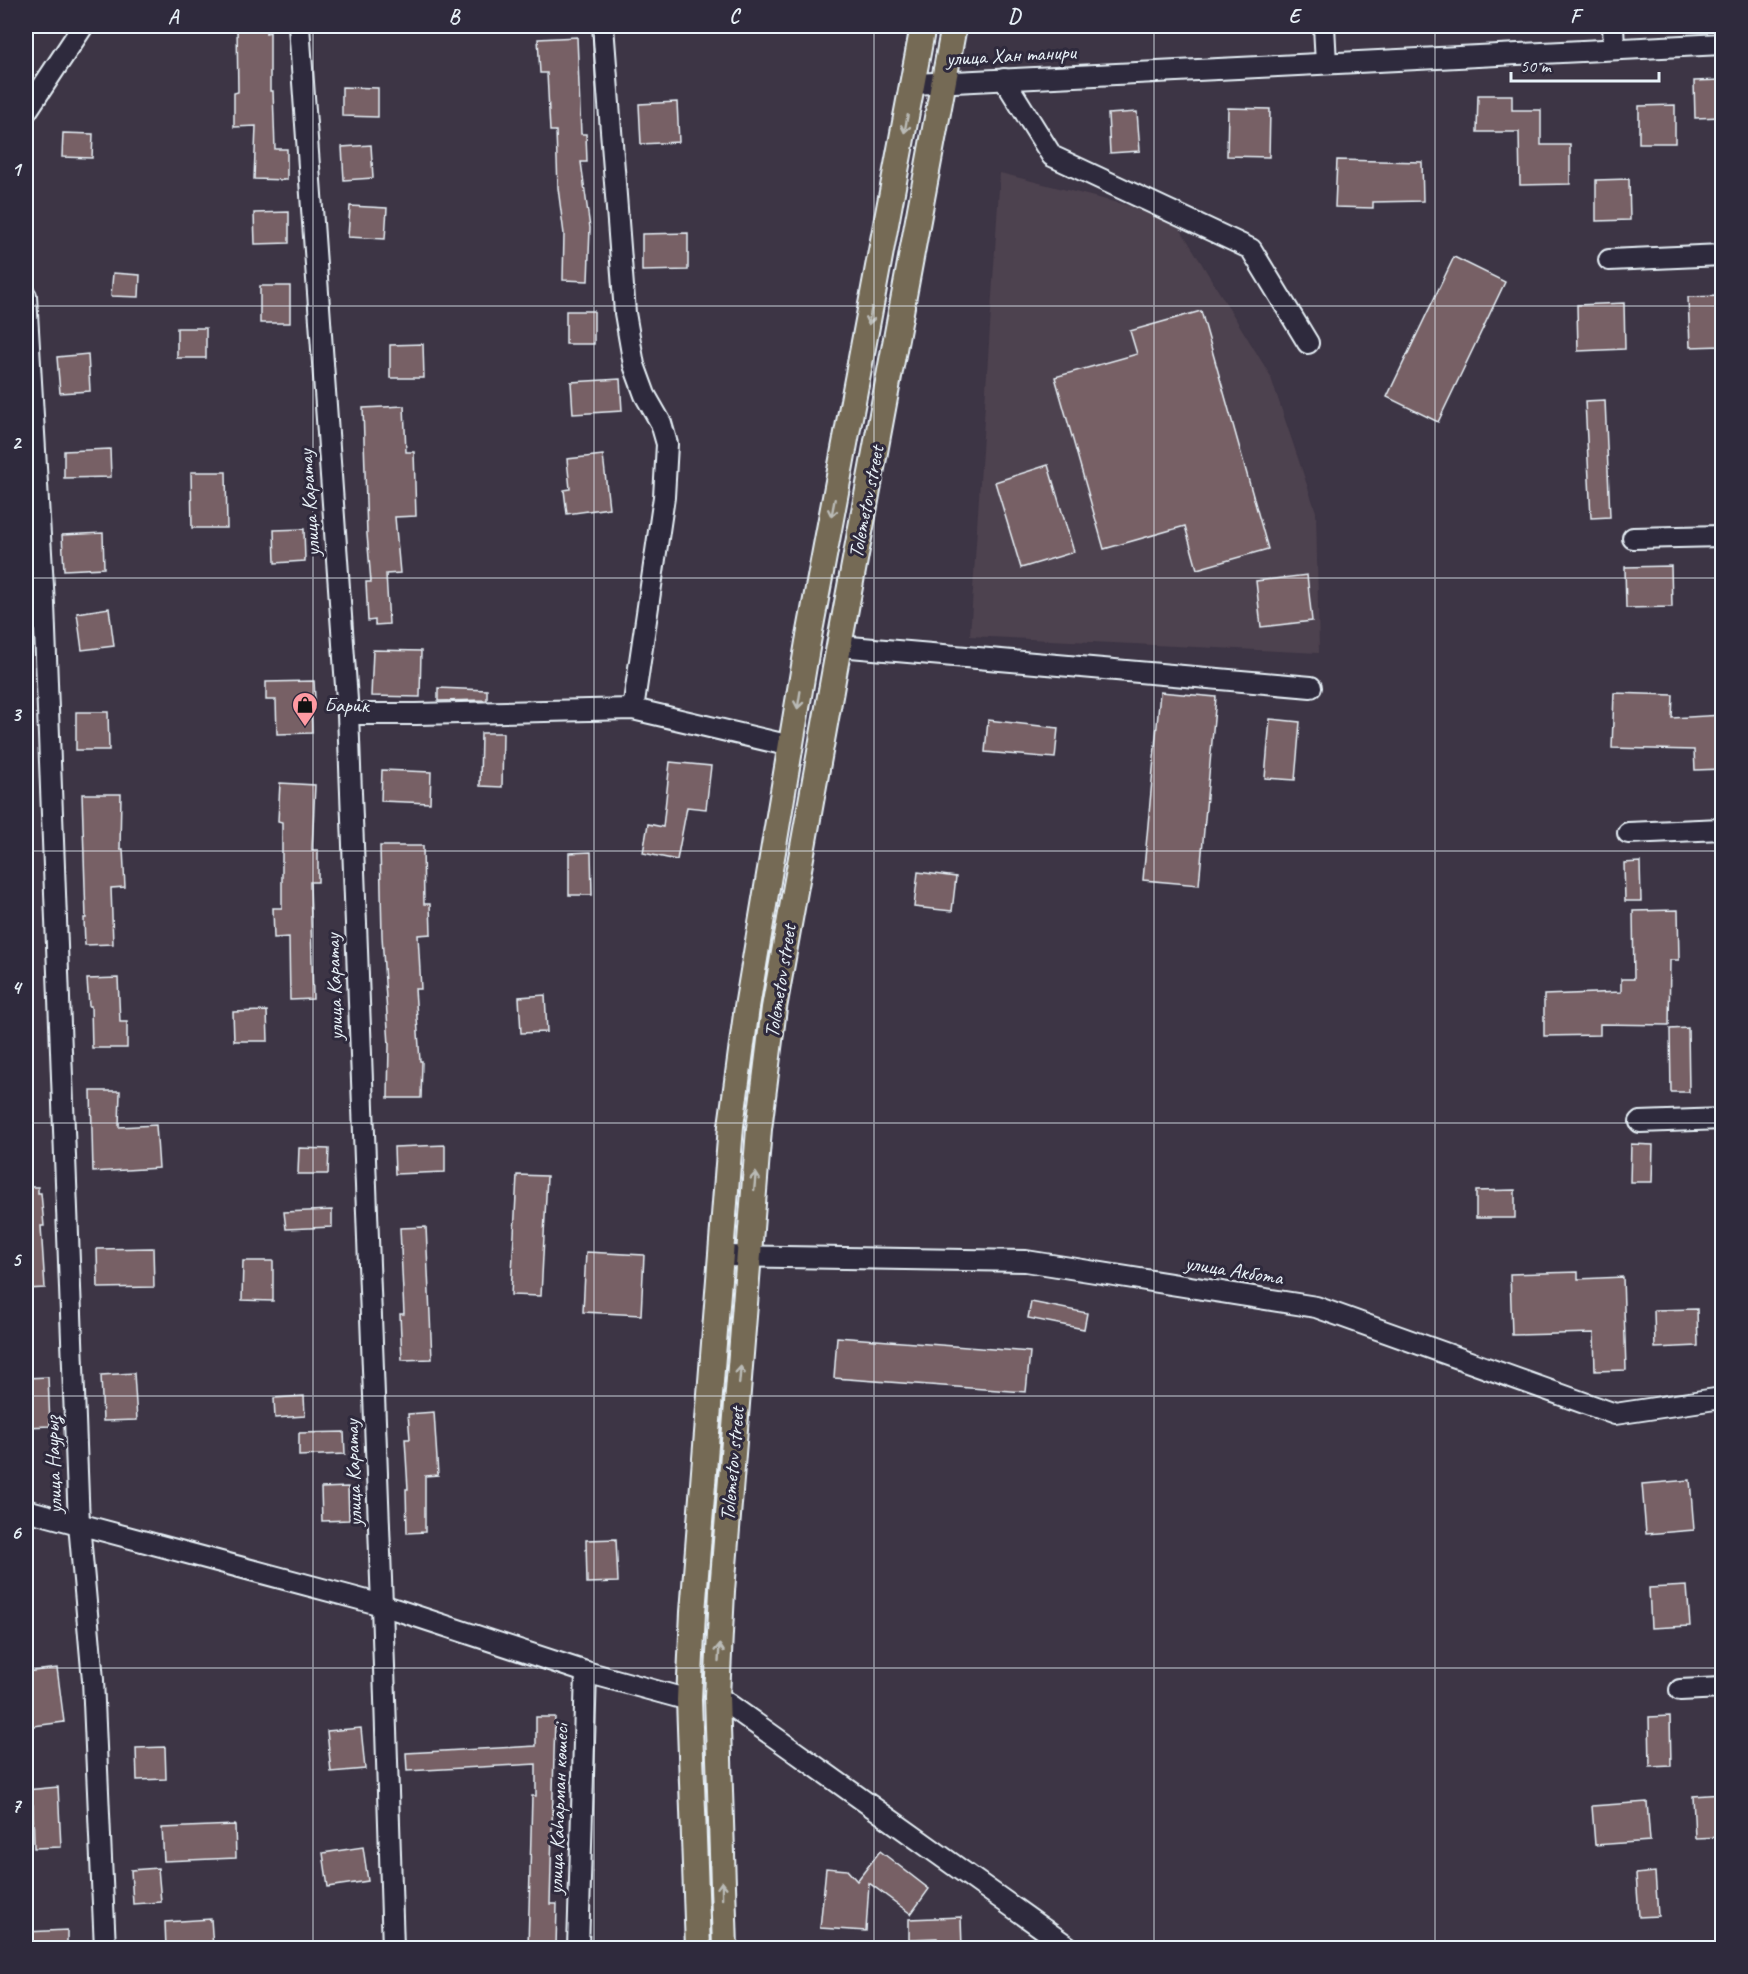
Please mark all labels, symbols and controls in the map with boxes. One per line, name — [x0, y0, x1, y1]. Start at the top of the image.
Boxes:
text: A — [168, 4, 180, 29]
text: B — [449, 4, 461, 29]
text: C — [729, 4, 741, 29]
text: D — [1008, 4, 1022, 29]
text: E — [1289, 4, 1303, 29]
text: F — [1570, 4, 1584, 29]
street label: улица Хан танири — [943, 39, 1078, 71]
scale bar — [1511, 45, 1660, 83]
text: 50 m — [1520, 55, 1553, 77]
one-way arrow — [900, 114, 911, 134]
text: 1 — [12, 157, 23, 182]
one-way arrow — [864, 306, 875, 325]
text: 2 — [12, 430, 23, 455]
street label: Tolemetov street — [842, 442, 890, 560]
street label: улица Каратау — [292, 447, 326, 559]
one-way arrow — [828, 497, 839, 517]
one-way arrow — [793, 689, 804, 709]
shop icon: Барик — [290, 690, 320, 728]
place label: Барик — [324, 692, 371, 718]
text: 3 — [12, 702, 23, 727]
street label: Tolemetov street — [758, 921, 802, 1039]
street label: улица Каратау — [319, 931, 349, 1043]
text: 4 — [12, 975, 24, 1000]
one-way arrow — [750, 1171, 761, 1191]
text: 5 — [12, 1247, 23, 1272]
street label: улица Акбота — [1181, 1249, 1286, 1291]
one-way arrow — [734, 1365, 745, 1385]
street label: Tolemetov street — [714, 1404, 750, 1522]
street label: улица Наурыз — [38, 1413, 69, 1516]
street label: улица Каратау — [338, 1417, 368, 1529]
text: 6 — [11, 1520, 22, 1545]
one-way arrow — [714, 1644, 725, 1664]
street label: улица Каһарман көшесі — [542, 1720, 574, 1897]
text: 7 — [12, 1793, 23, 1818]
one-way arrow — [717, 1881, 728, 1901]

